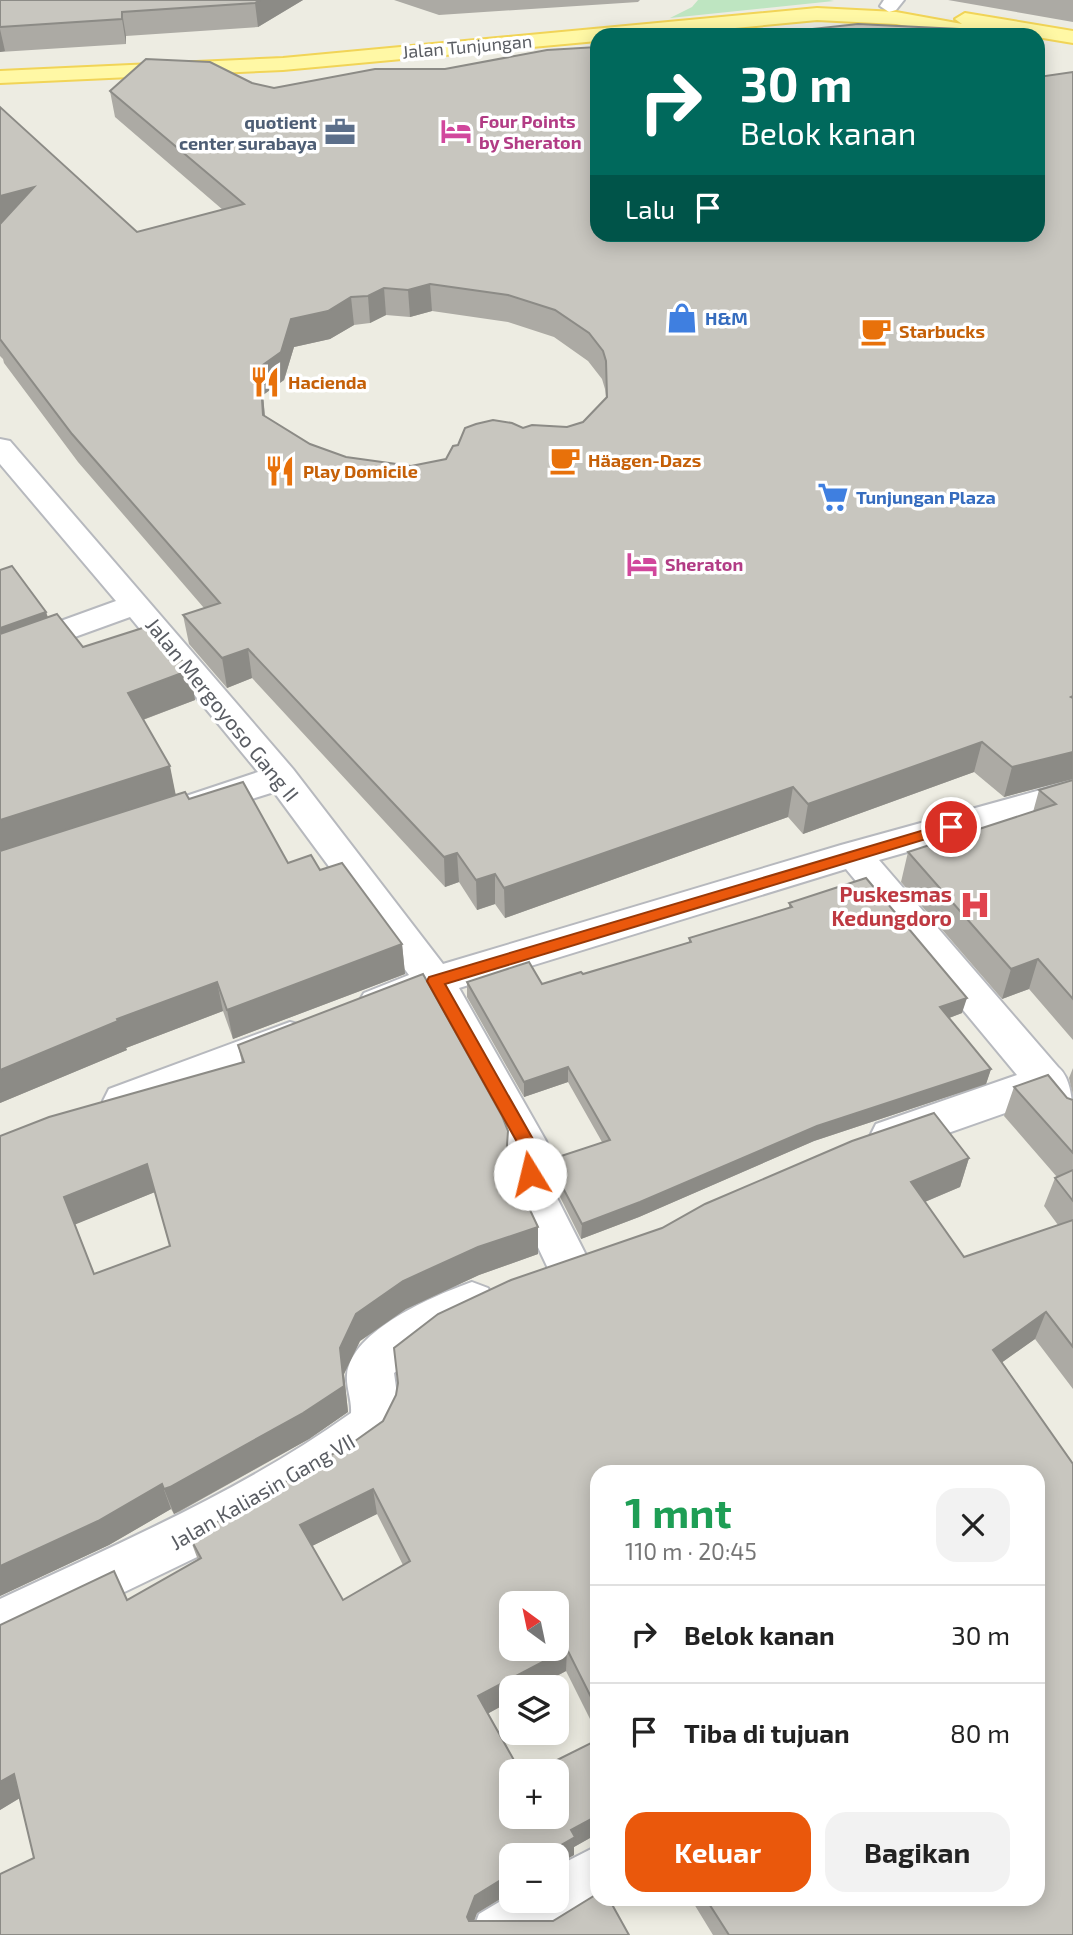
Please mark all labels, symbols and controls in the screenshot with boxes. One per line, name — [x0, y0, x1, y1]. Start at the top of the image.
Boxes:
street label: Jalan Tunjungan — [401, 29, 533, 63]
text: 30 m — [740, 53, 852, 112]
icon: right — [625, 56, 716, 147]
place label: Four Points by Sheraton — [479, 110, 581, 153]
place label: quotient center surabaya — [179, 111, 318, 154]
text: Belok kanan — [740, 113, 916, 151]
hotel icon: Four Points by Sheraton — [439, 114, 473, 148]
office icon: quotient center surabaya — [323, 115, 357, 149]
icon: arrive — [689, 189, 727, 227]
text: Lalu — [625, 193, 675, 224]
shop icon: H&M — [665, 301, 699, 335]
place label: H&M — [705, 307, 748, 329]
cafe icon: Starbucks — [859, 314, 893, 348]
place label: Starbucks — [899, 320, 985, 342]
restaurant icon: Hacienda — [248, 365, 282, 399]
place label: Hacienda — [288, 371, 367, 393]
cafe icon: Häagen-Dazs — [548, 443, 582, 477]
place label: Häagen-Dazs — [588, 449, 701, 471]
restaurant icon: Play Domicile — [263, 454, 297, 488]
place label: Play Domicile — [303, 460, 418, 482]
supermarket icon: Tunjungan Plaza — [816, 480, 850, 514]
place label: Tunjungan Plaza — [856, 486, 996, 508]
hotel icon: Sheraton — [625, 547, 659, 581]
place label: Sheraton — [665, 553, 743, 575]
street label: Jalan Mergoyoso Gang II — [141, 612, 305, 806]
pin — [921, 797, 981, 857]
icon: arrive — [932, 808, 970, 846]
place label: Puskesmas Kedungdoro — [831, 881, 952, 930]
hospital icon: Puskesmas Kedungdoro — [958, 888, 992, 922]
position arrow — [493, 1137, 567, 1211]
street label: Jalan Kaliasin Gang VII — [165, 1428, 359, 1554]
text: 1 mnt — [625, 1486, 732, 1536]
button: close — [936, 1488, 1010, 1562]
text: 110 m · 20:45 — [625, 1537, 757, 1565]
north arrow — [499, 1591, 569, 1661]
map controls — [499, 1591, 569, 1913]
icon: right — [625, 1615, 663, 1653]
text: Belok kanan — [684, 1619, 835, 1650]
text: 30 m — [951, 1619, 1010, 1650]
button: layers — [499, 1675, 569, 1745]
icon: arrive — [625, 1713, 663, 1751]
text: Tiba di tujuan — [684, 1717, 850, 1748]
text: 80 m — [950, 1717, 1010, 1748]
button: + — [499, 1759, 569, 1829]
button: Keluar — [625, 1812, 811, 1892]
button: Bagikan — [825, 1812, 1010, 1892]
button: − — [499, 1843, 569, 1913]

